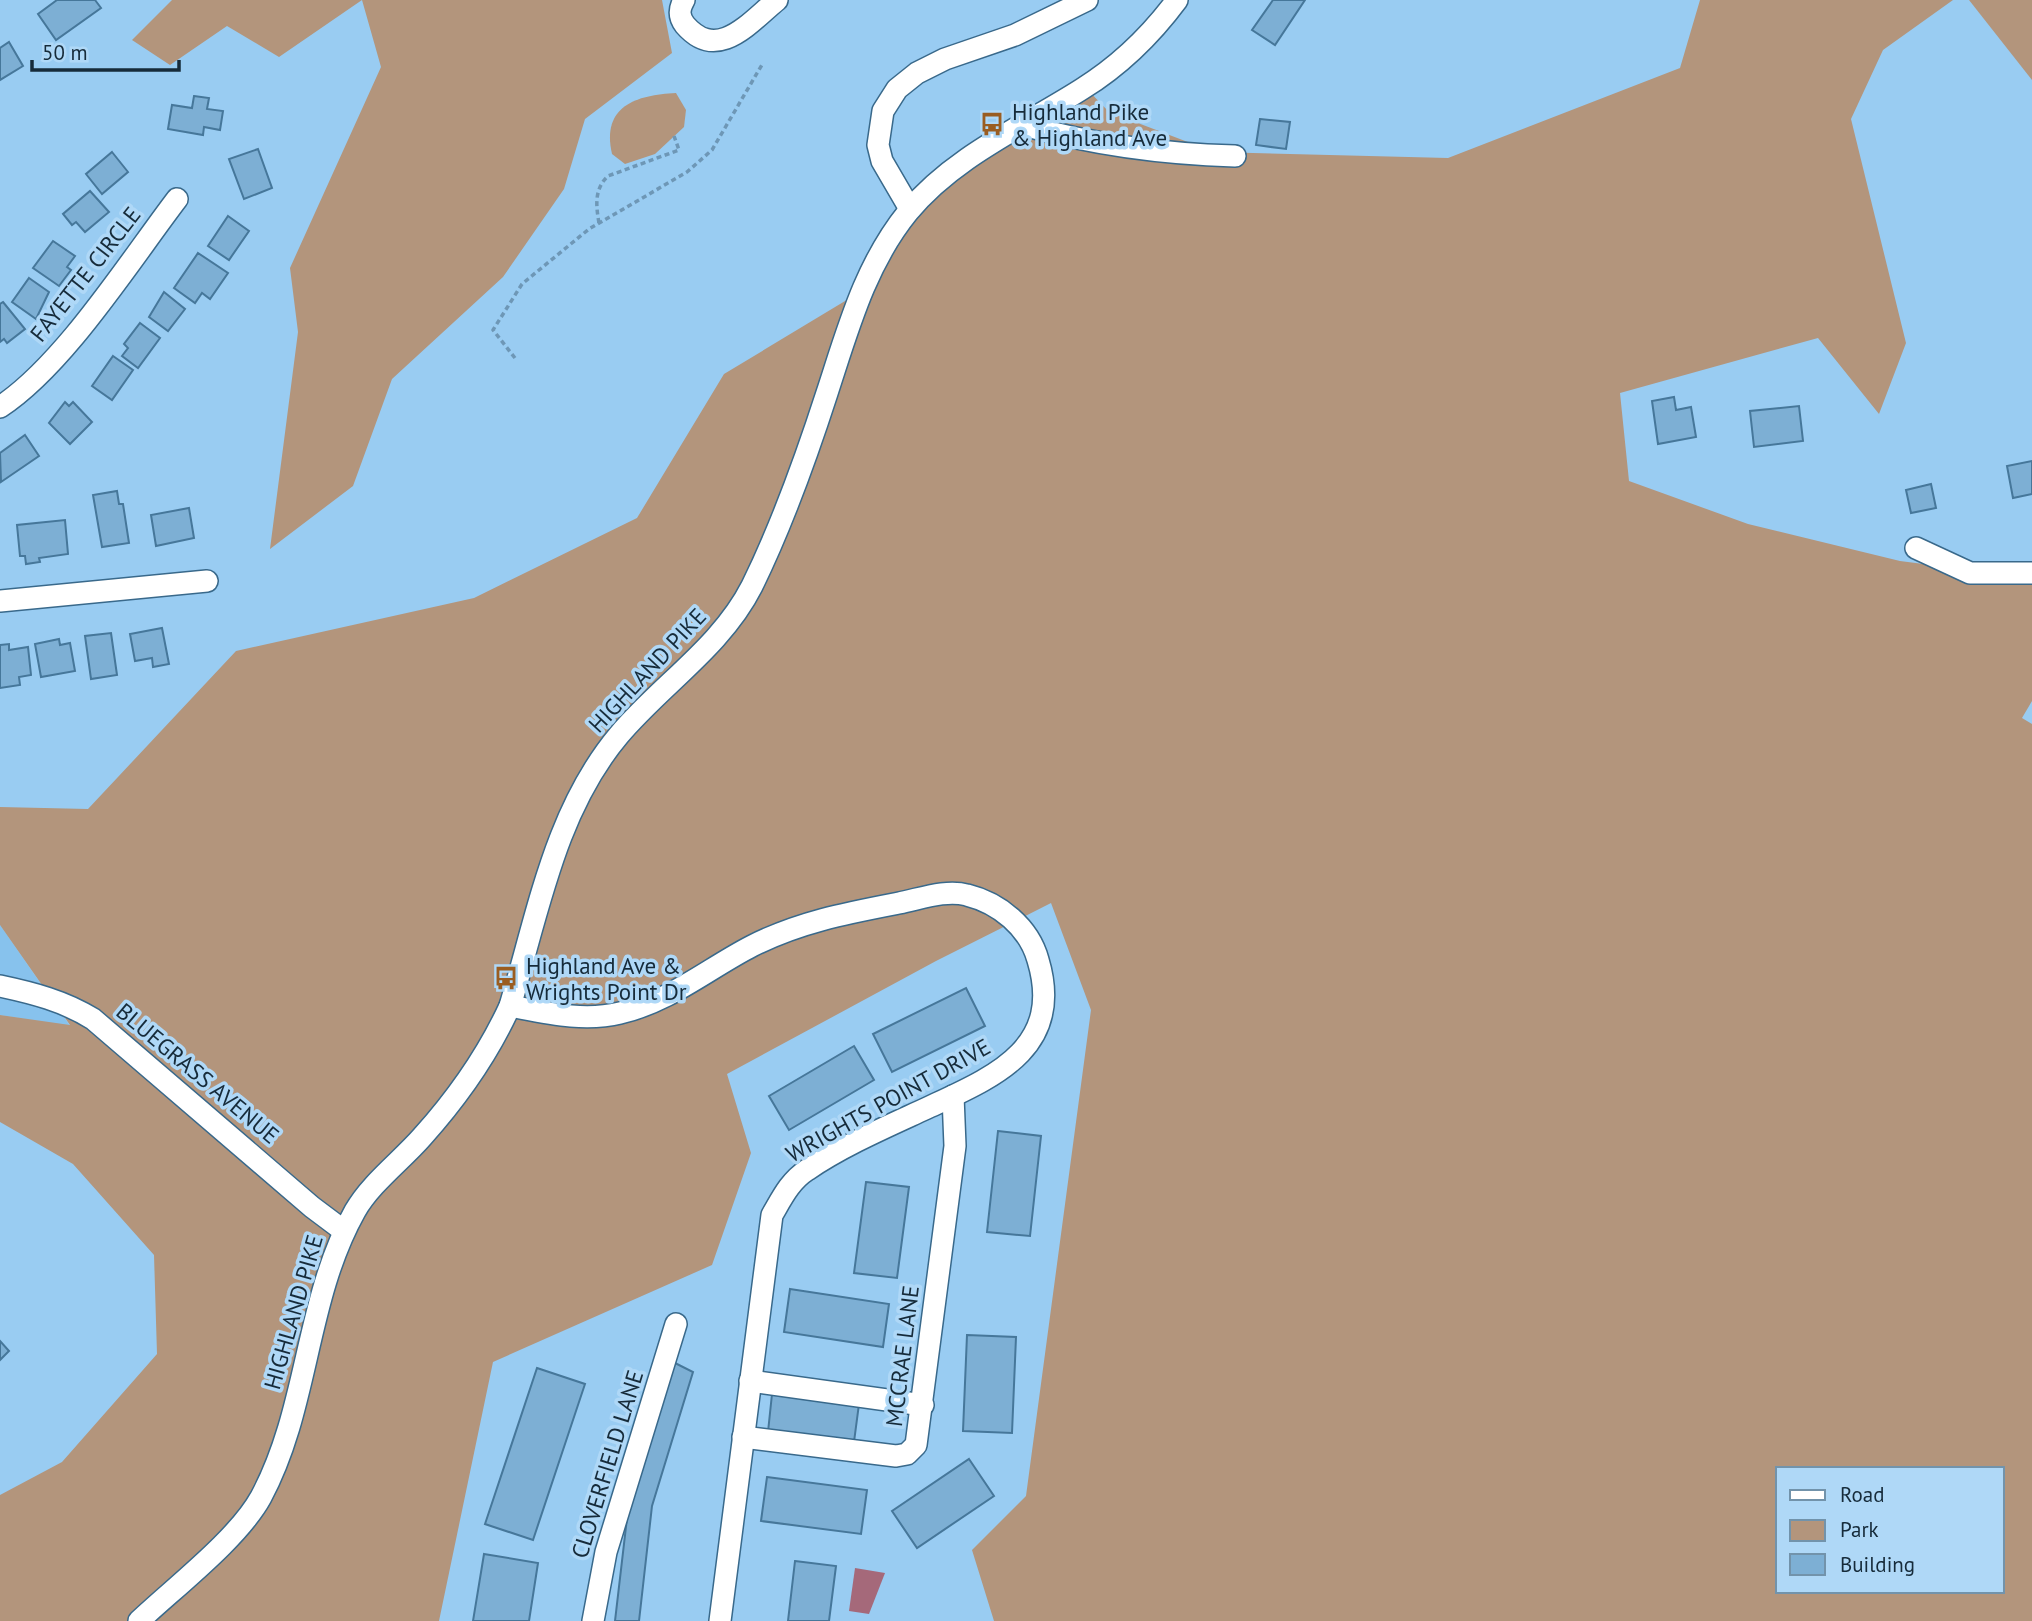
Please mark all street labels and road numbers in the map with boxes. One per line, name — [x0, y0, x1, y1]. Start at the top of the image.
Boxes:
street label: FAYETTE CIRCLE — [23, 201, 147, 347]
street label: HIGHLAND PIKE — [582, 602, 712, 738]
street label: BLUEGRASS AVENUE — [111, 996, 285, 1150]
street label: WRIGHTS POINT DRIVE — [781, 1032, 995, 1168]
street label: HIGHLAND PIKE — [257, 1231, 329, 1393]
street label: MCCRAE LANE — [879, 1284, 925, 1428]
street label: CLOVERFIELD LANE — [565, 1367, 649, 1561]

